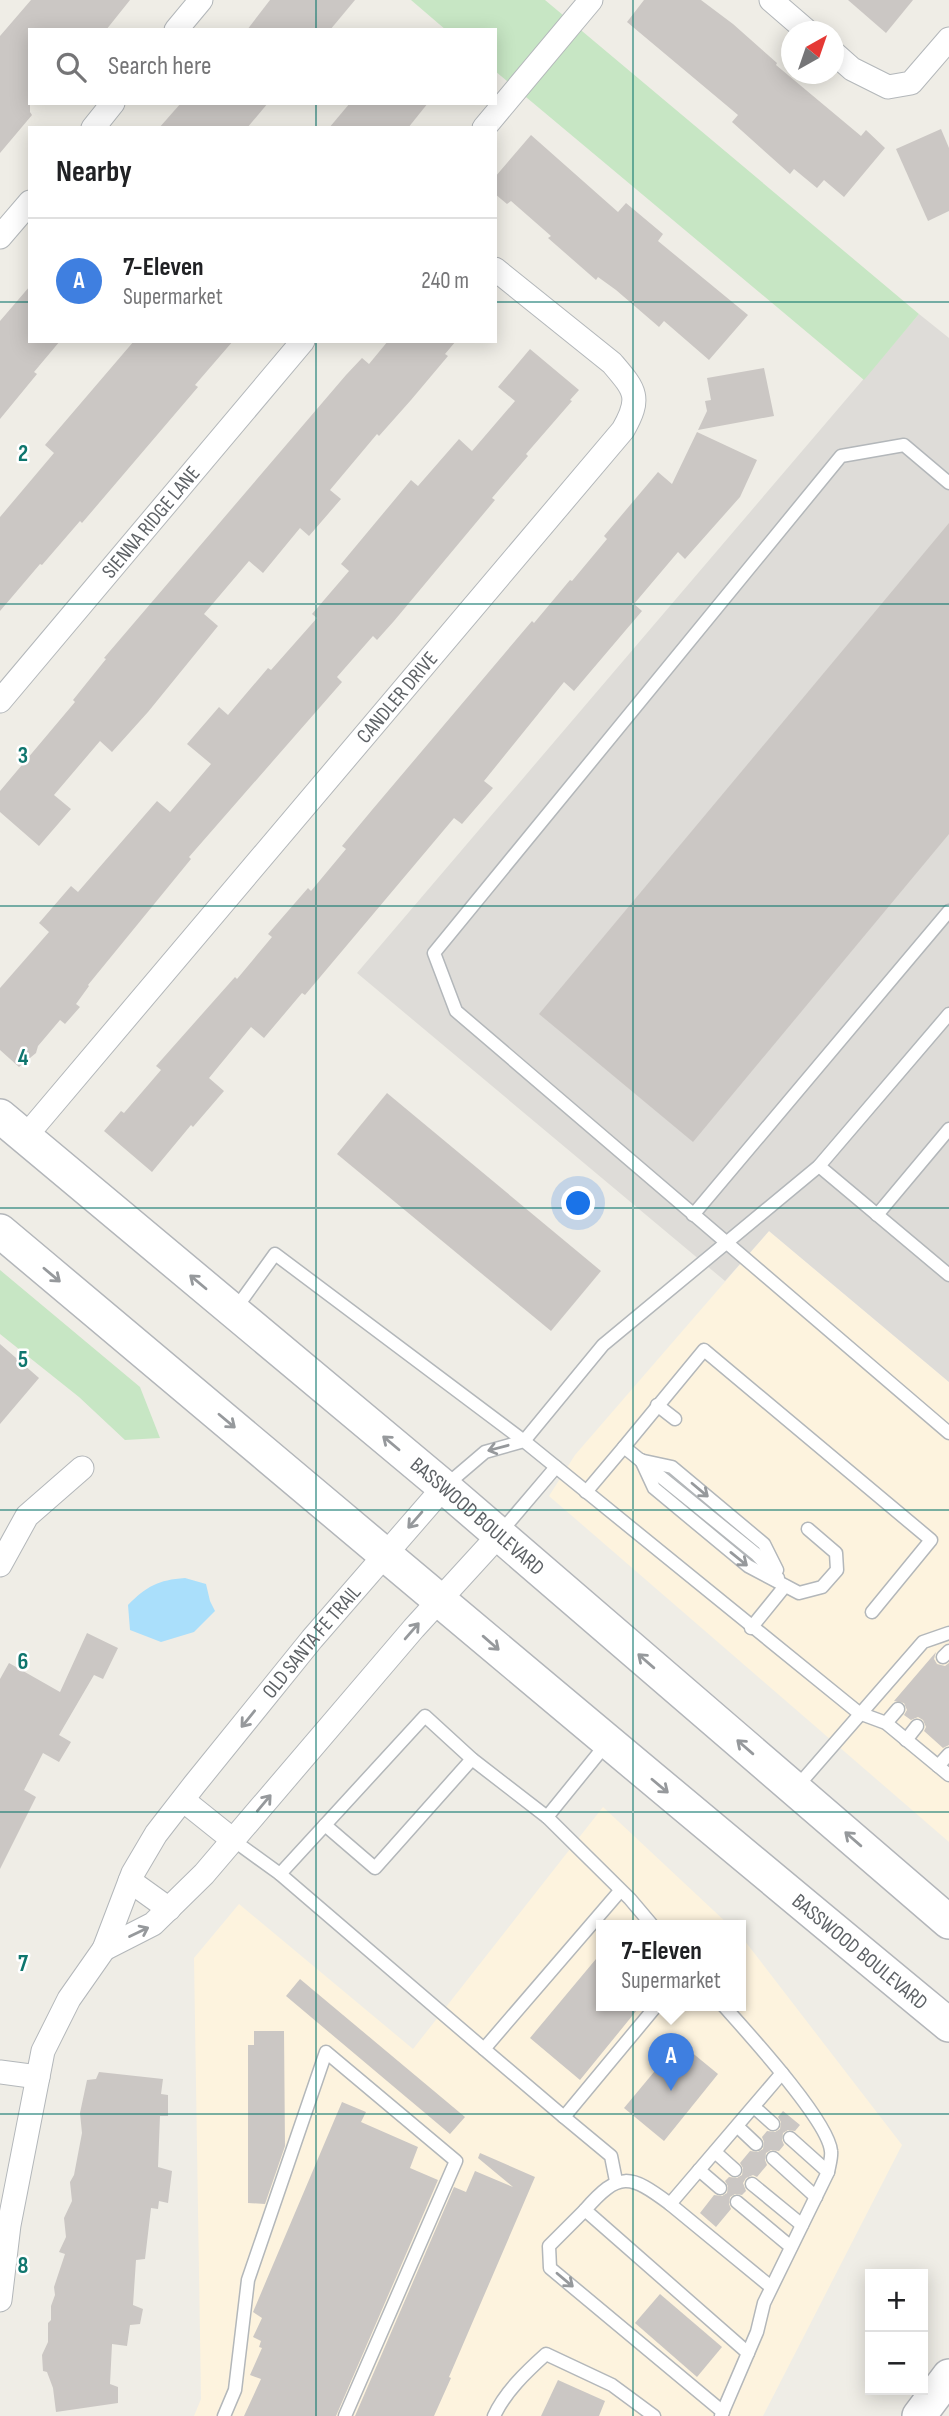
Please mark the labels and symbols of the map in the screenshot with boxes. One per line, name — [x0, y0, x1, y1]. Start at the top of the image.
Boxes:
north arrow — [781, 21, 844, 84]
text: 2 — [18, 440, 28, 468]
street label: SIENNA RIDGE LANE — [96, 461, 205, 583]
street label: CANDLER DRIVE — [351, 646, 443, 748]
text: 3 — [18, 742, 28, 770]
text: 4 — [18, 1044, 29, 1072]
your location — [561, 1186, 595, 1220]
one-way arrow — [43, 1267, 61, 1283]
one-way arrow — [189, 1274, 207, 1290]
text: 5 — [18, 1346, 28, 1374]
one-way arrow — [218, 1413, 236, 1429]
one-way arrow — [383, 1435, 401, 1451]
one-way arrow — [487, 1443, 509, 1456]
street label: BASSWOOD BOULEVARD — [405, 1452, 550, 1580]
one-way arrow — [690, 1482, 708, 1498]
one-way arrow — [407, 1511, 423, 1529]
one-way arrow — [729, 1551, 747, 1566]
street label: OLD SANTA FE TRAIL — [257, 1580, 366, 1703]
one-way arrow — [404, 1622, 420, 1640]
one-way arrow — [482, 1635, 500, 1651]
text: 6 — [18, 1648, 28, 1676]
one-way arrow — [637, 1653, 655, 1669]
one-way arrow — [240, 1709, 256, 1727]
one-way arrow — [737, 1739, 755, 1755]
one-way arrow — [651, 1779, 669, 1794]
one-way arrow — [256, 1795, 272, 1813]
one-way arrow — [844, 1831, 862, 1847]
street label: BASSWOOD BOULEVARD — [787, 1888, 933, 2015]
one-way arrow — [128, 1924, 149, 1938]
text: 7 — [18, 1950, 28, 1978]
pin: A — [648, 2033, 694, 2091]
text: 8 — [18, 2252, 29, 2280]
one-way arrow — [556, 2272, 574, 2288]

